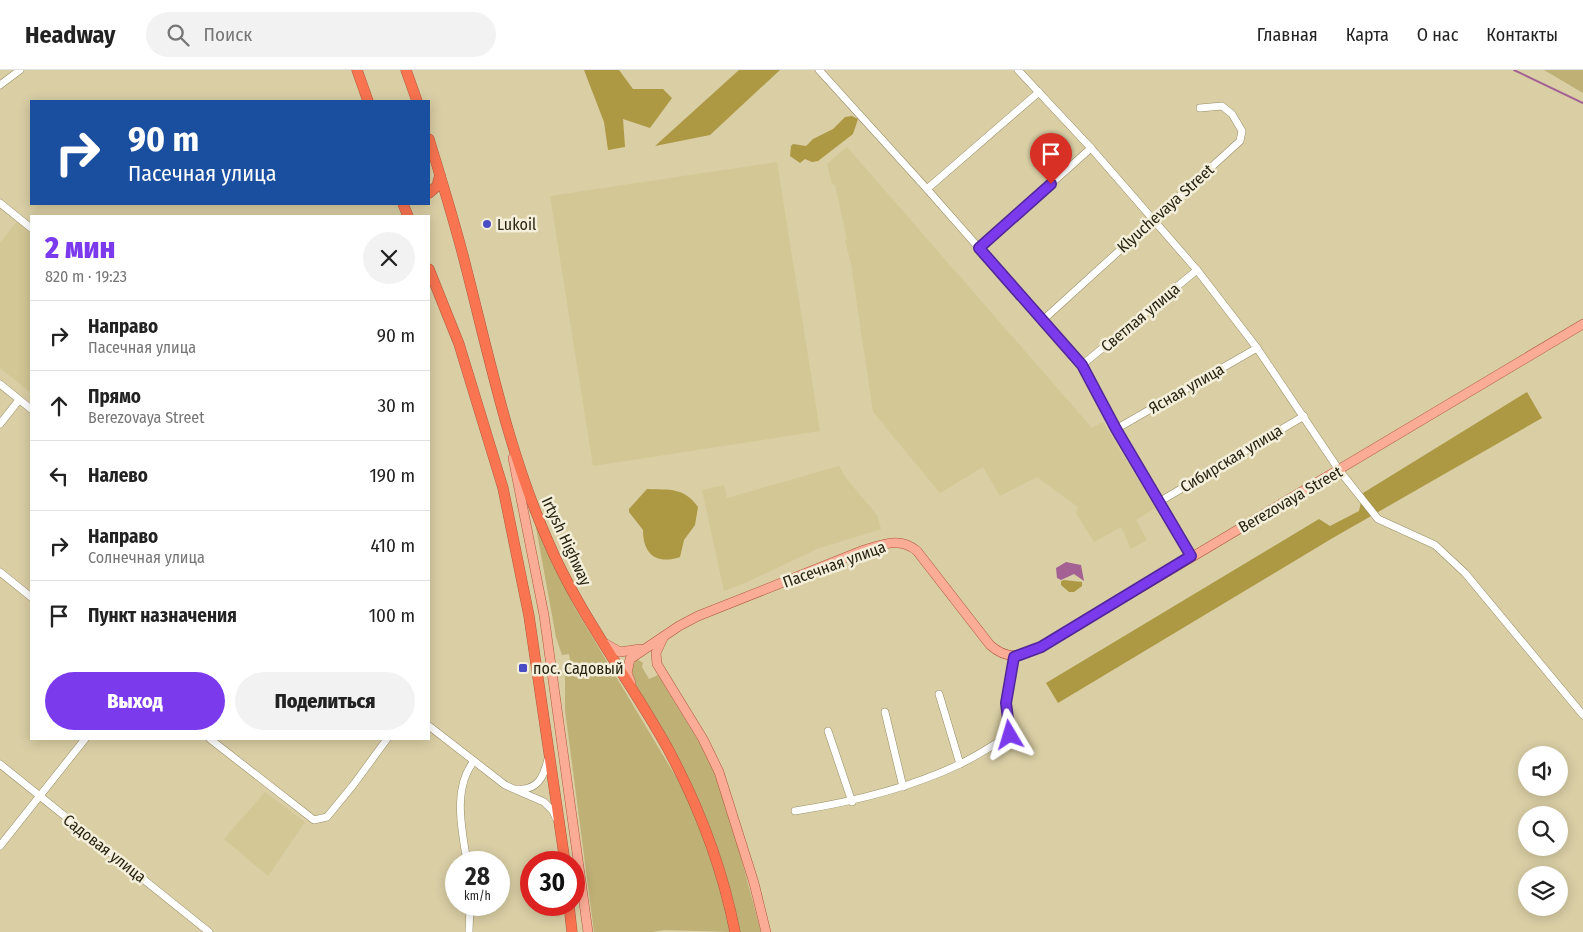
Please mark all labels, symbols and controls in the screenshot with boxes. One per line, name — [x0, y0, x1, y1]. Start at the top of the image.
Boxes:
search box — [146, 12, 496, 57]
text: Headway — [25, 21, 116, 49]
icon: search — [164, 21, 192, 49]
text: Поиск — [204, 23, 252, 46]
text: Главная — [1257, 24, 1318, 46]
text: Карта — [1346, 24, 1389, 46]
text: О нас — [1417, 24, 1458, 46]
text: Контакты — [1486, 24, 1558, 46]
text: 90 m — [128, 118, 199, 160]
icon: right — [45, 120, 110, 185]
pin — [1030, 133, 1072, 184]
icon: arrive — [1037, 140, 1065, 168]
street label: Klyuchevaya Street — [1113, 159, 1218, 257]
text: Пасечная улица — [128, 160, 276, 187]
place label: Lukoil — [497, 215, 536, 234]
marker: Lukoil — [481, 218, 493, 230]
text: 2 мин — [45, 230, 115, 266]
button: close — [363, 232, 415, 284]
text: 820 m · 19:23 — [45, 267, 127, 286]
street label: Светлая улица — [1097, 279, 1184, 356]
text: Направо — [88, 315, 158, 338]
icon: right — [45, 322, 73, 350]
text: 90 m — [377, 324, 415, 347]
text: Пасечная улица — [88, 338, 196, 357]
street label: Ясная улица — [1145, 359, 1227, 418]
text: Прямо — [88, 385, 141, 408]
icon: ahead — [45, 392, 73, 420]
text: 30 m — [377, 394, 415, 417]
text: Berezovaya Street — [88, 408, 205, 427]
street label: Сибирская улица — [1177, 420, 1286, 496]
icon: left — [45, 462, 73, 490]
street label: Berezovaya Street — [1235, 462, 1346, 537]
text: Налево — [88, 464, 148, 487]
text: 190 m — [369, 464, 415, 487]
street label: Irtysh Highway — [538, 494, 596, 589]
text: Направо — [88, 525, 158, 548]
icon: right — [45, 532, 73, 560]
text: 410 m — [370, 534, 415, 557]
street label: Пасечная улица — [780, 537, 888, 592]
text: Солнечная улица — [88, 548, 205, 567]
icon: arrive — [45, 602, 73, 630]
text: Пункт назначения — [88, 604, 237, 627]
text: 100 m — [369, 604, 415, 627]
place label: пос. Садовый — [533, 659, 624, 678]
marker: пос. Садовый — [517, 662, 529, 674]
button: Выход — [45, 672, 225, 730]
button: Поделиться — [235, 672, 415, 730]
position arrow — [983, 708, 1035, 760]
map controls — [1518, 746, 1568, 916]
button: sound — [1518, 746, 1568, 796]
button: search — [1518, 806, 1568, 856]
street label: Садовая улица — [60, 810, 150, 887]
speed limit sign: 30 — [520, 851, 585, 916]
text: 28 — [465, 862, 490, 892]
button: layers — [1518, 866, 1568, 916]
text: km/h — [464, 889, 491, 903]

